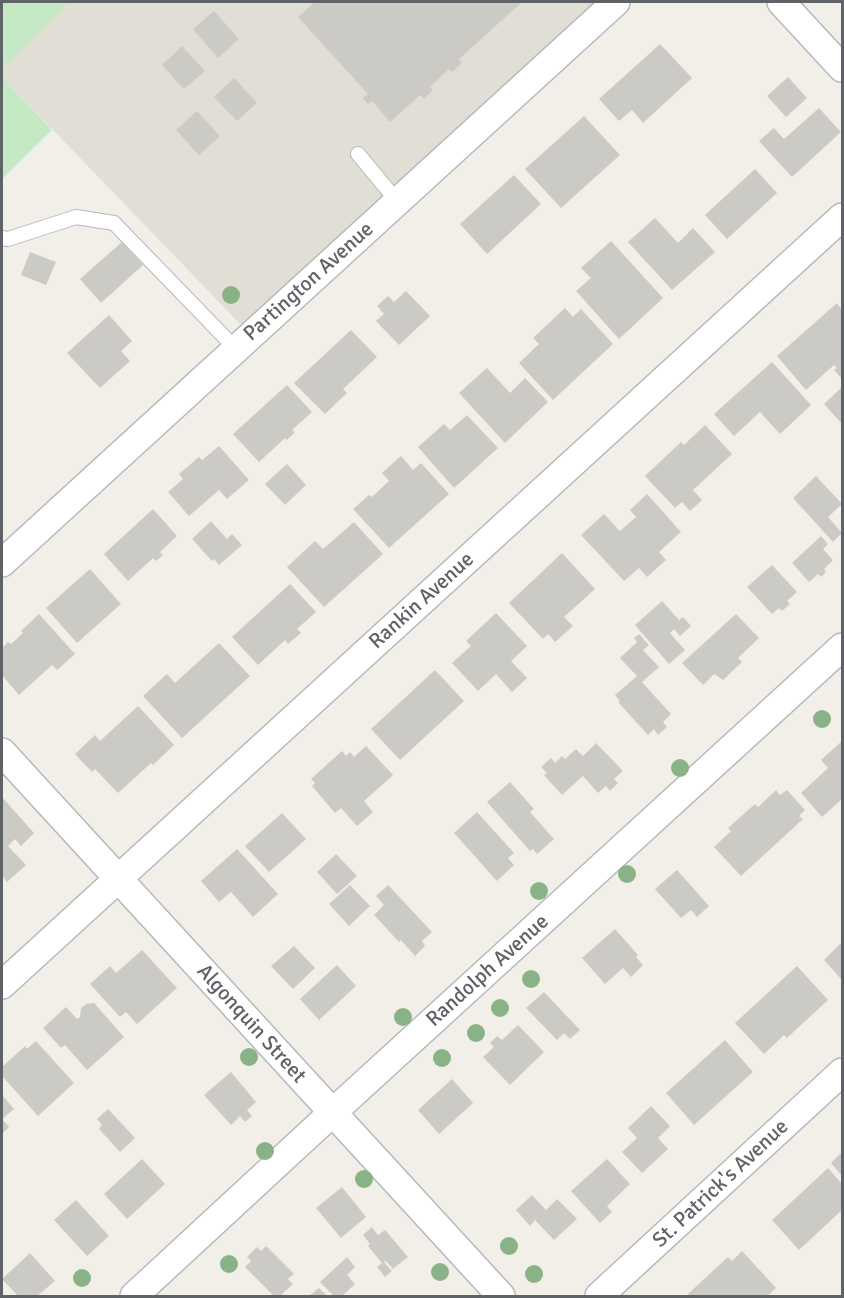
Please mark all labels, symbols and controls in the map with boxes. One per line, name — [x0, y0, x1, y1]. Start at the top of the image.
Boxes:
street label: Partington Avenue — [239, 217, 379, 347]
street label: Rankin Avenue — [364, 547, 480, 655]
street label: Randolph Avenue — [422, 910, 554, 1032]
street label: Algonquin Street — [191, 959, 311, 1089]
street label: St. Patrick's Avenue — [648, 1115, 794, 1253]

